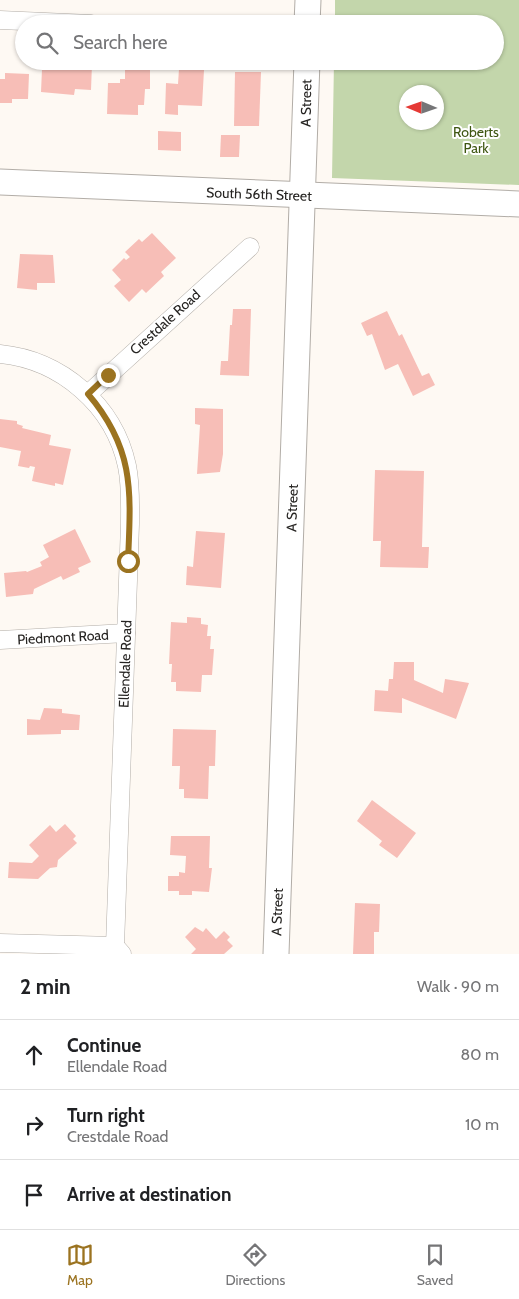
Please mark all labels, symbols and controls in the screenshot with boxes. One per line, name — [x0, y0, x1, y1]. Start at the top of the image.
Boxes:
search box — [15, 15, 504, 70]
icon: search — [33, 29, 61, 57]
text: Search here — [73, 31, 167, 54]
street label: A Street — [297, 79, 315, 127]
north arrow — [399, 85, 444, 130]
park label: Roberts Park — [453, 123, 499, 157]
street label: South 56th Street — [206, 183, 312, 205]
street label: Crestdale Road — [126, 286, 204, 358]
route end — [97, 364, 120, 387]
street label: A Street — [282, 484, 302, 532]
route start — [117, 550, 140, 573]
street label: Ellendale Road — [114, 620, 136, 708]
street label: Piedmont Road — [17, 626, 109, 648]
street label: A Street — [267, 888, 287, 936]
text: 2 min — [20, 974, 71, 999]
text: Walk · 90 m — [417, 977, 499, 996]
text: Continue — [67, 1034, 141, 1057]
icon: ahead — [20, 1041, 48, 1069]
text: 80 m — [461, 1045, 499, 1064]
text: Ellendale Road — [67, 1057, 167, 1076]
text: Turn right — [67, 1104, 145, 1127]
icon: right — [20, 1111, 48, 1139]
text: 10 m — [465, 1115, 499, 1134]
text: Crestdale Road — [67, 1127, 169, 1146]
icon: arrive — [20, 1181, 48, 1209]
text: Arrive at destination — [67, 1183, 231, 1206]
tab: Map — [66, 1241, 94, 1289]
tab: Directions — [225, 1241, 285, 1289]
tab: Saved — [417, 1241, 453, 1289]

